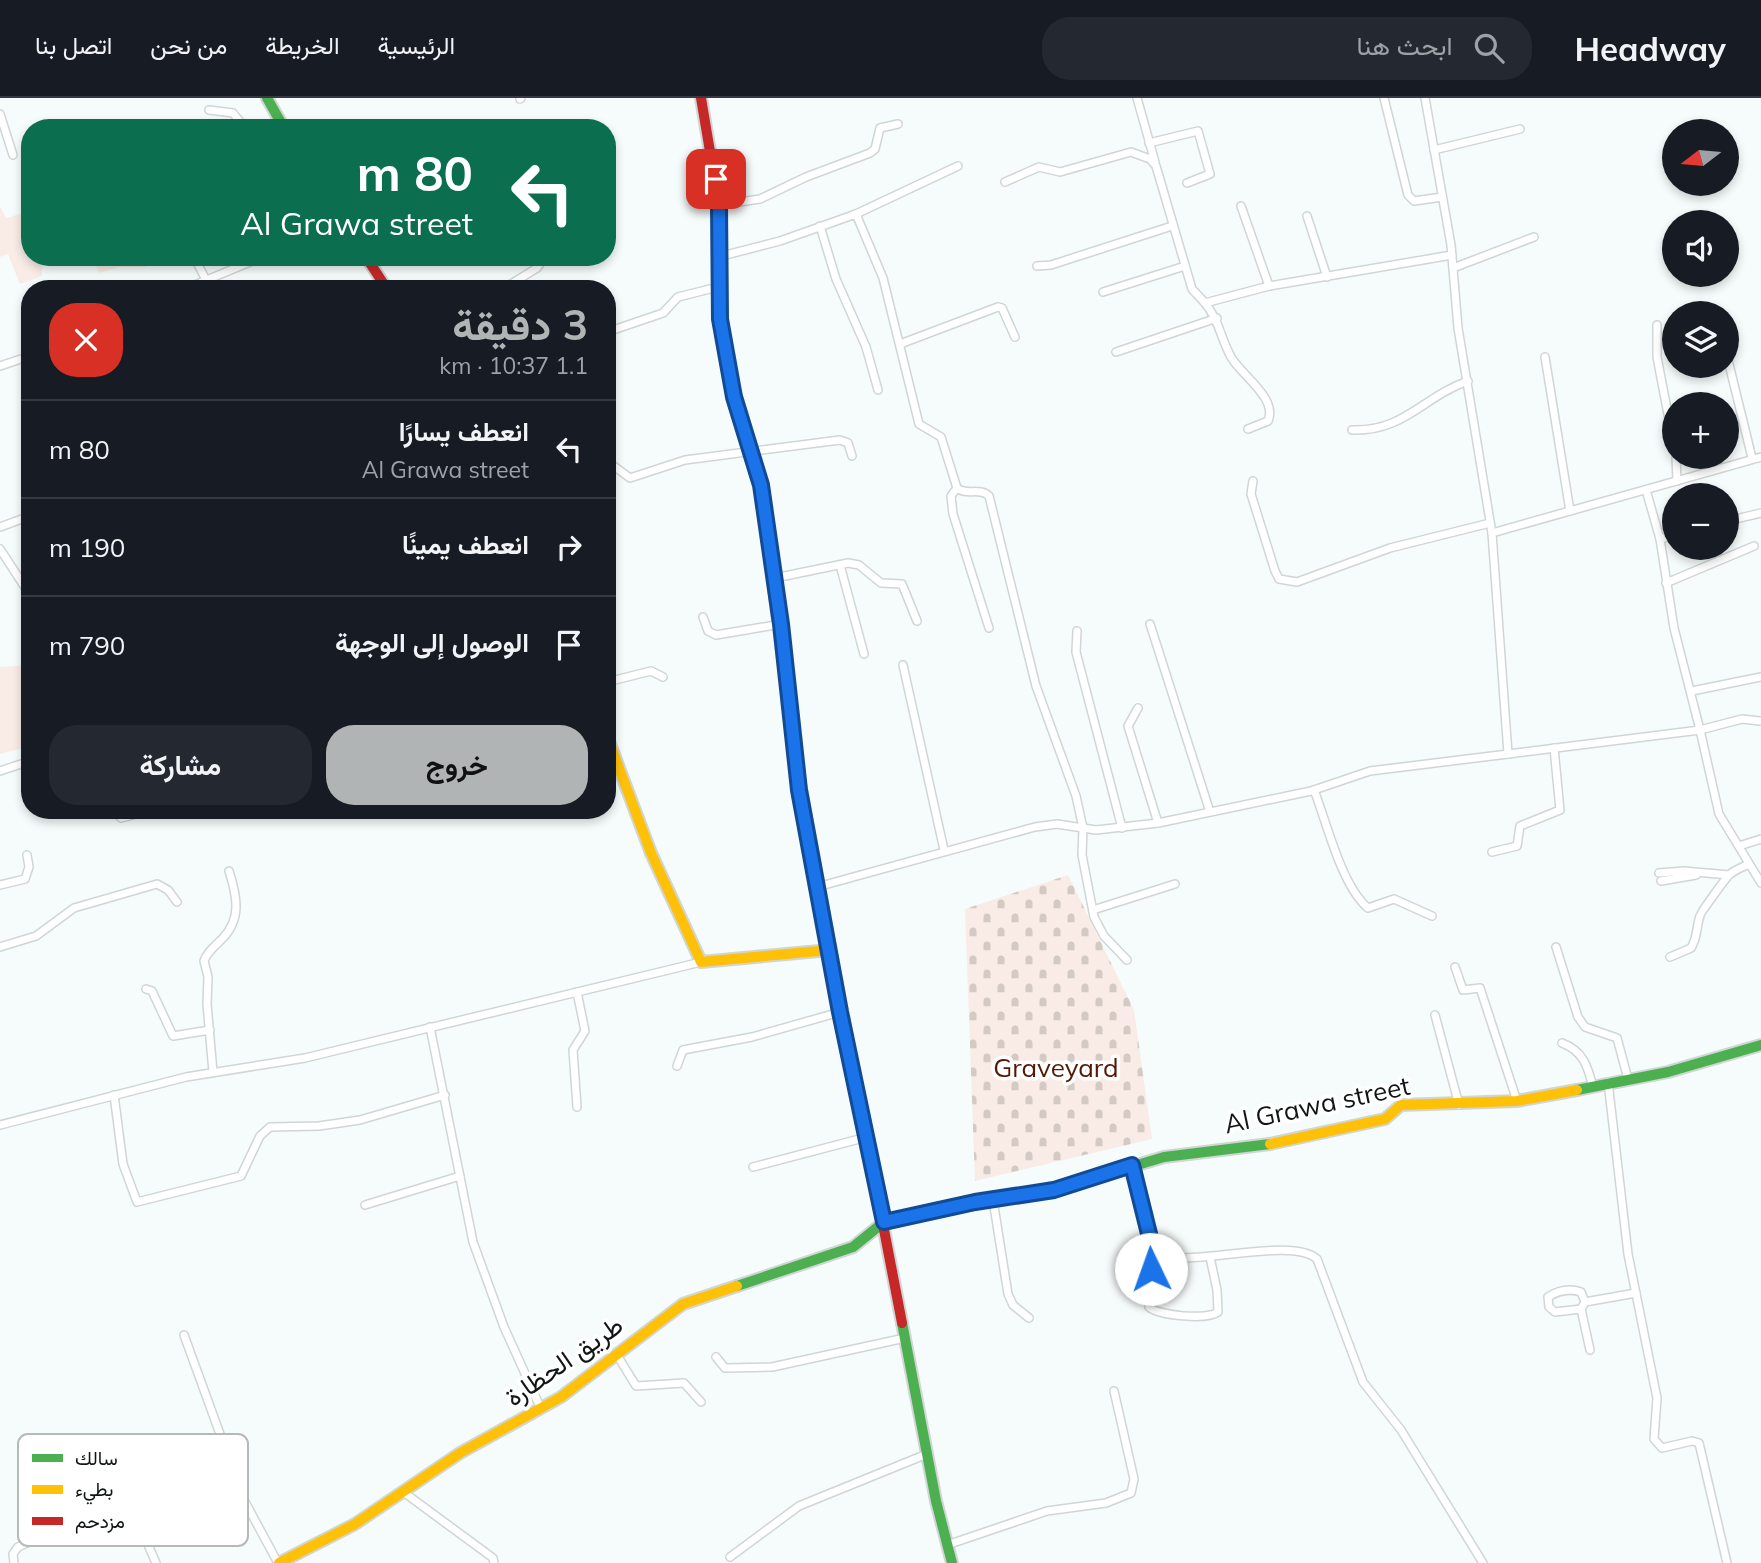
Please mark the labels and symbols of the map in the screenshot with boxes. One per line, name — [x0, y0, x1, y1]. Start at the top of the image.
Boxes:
north arrow — [1662, 119, 1740, 196]
pin — [686, 149, 746, 209]
park label: Graveyard — [993, 1051, 1119, 1084]
street label: Al Grawa street — [1221, 1069, 1413, 1140]
position arrow — [1114, 1232, 1188, 1306]
street label: طريق الحظارة — [498, 1308, 629, 1413]
legend — [18, 1434, 248, 1546]
text: سالك — [75, 1446, 118, 1470]
text: بطيء — [75, 1477, 113, 1505]
text: مزدحم — [75, 1509, 125, 1534]

